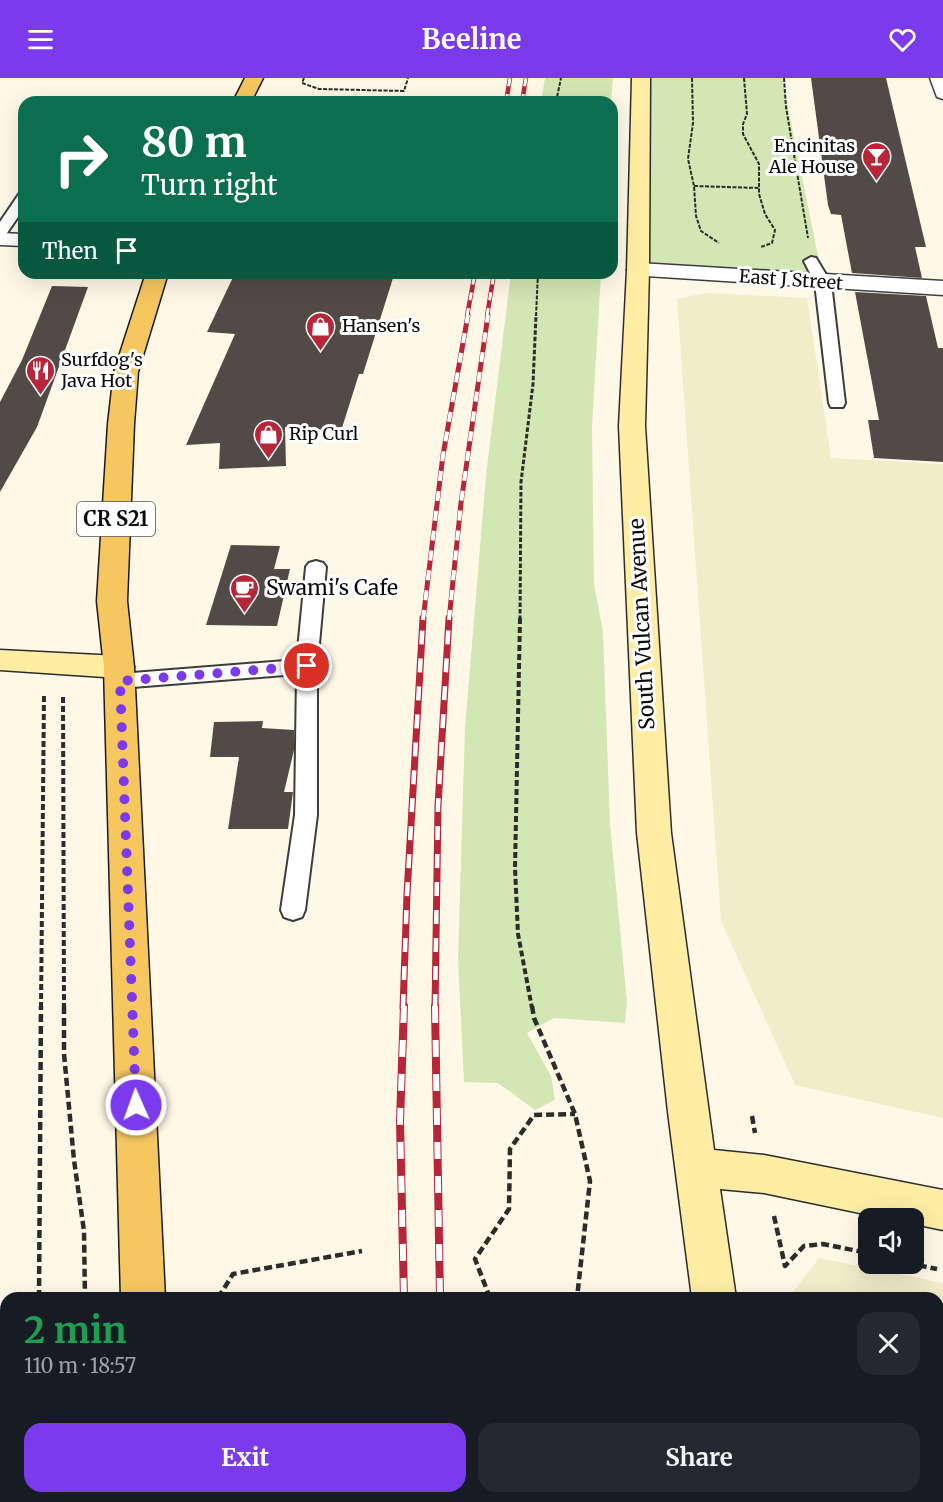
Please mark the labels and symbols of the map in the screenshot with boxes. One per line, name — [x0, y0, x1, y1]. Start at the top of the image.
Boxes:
place label: Encinitas Ale House — [768, 134, 855, 178]
bar icon: Encinitas Ale House — [860, 140, 892, 182]
street label: East J Street — [738, 264, 844, 295]
shop icon: Hansen's — [305, 310, 337, 352]
place label: Hansen's — [342, 314, 420, 337]
place label: Surfdog's Java Hot — [60, 348, 143, 392]
restaurant icon: Surfdog's Java Hot — [24, 354, 56, 396]
shop icon: Rip Curl — [252, 418, 284, 460]
place label: Rip Curl — [289, 422, 359, 445]
road number: CR S21 — [77, 502, 155, 536]
street label: South Vulcan Avenue — [622, 517, 661, 731]
cafe icon: Swami's Cafe — [229, 572, 261, 614]
place label: Swami's Cafe — [266, 574, 398, 601]
pin — [281, 640, 332, 691]
position arrow — [104, 1073, 168, 1137]

